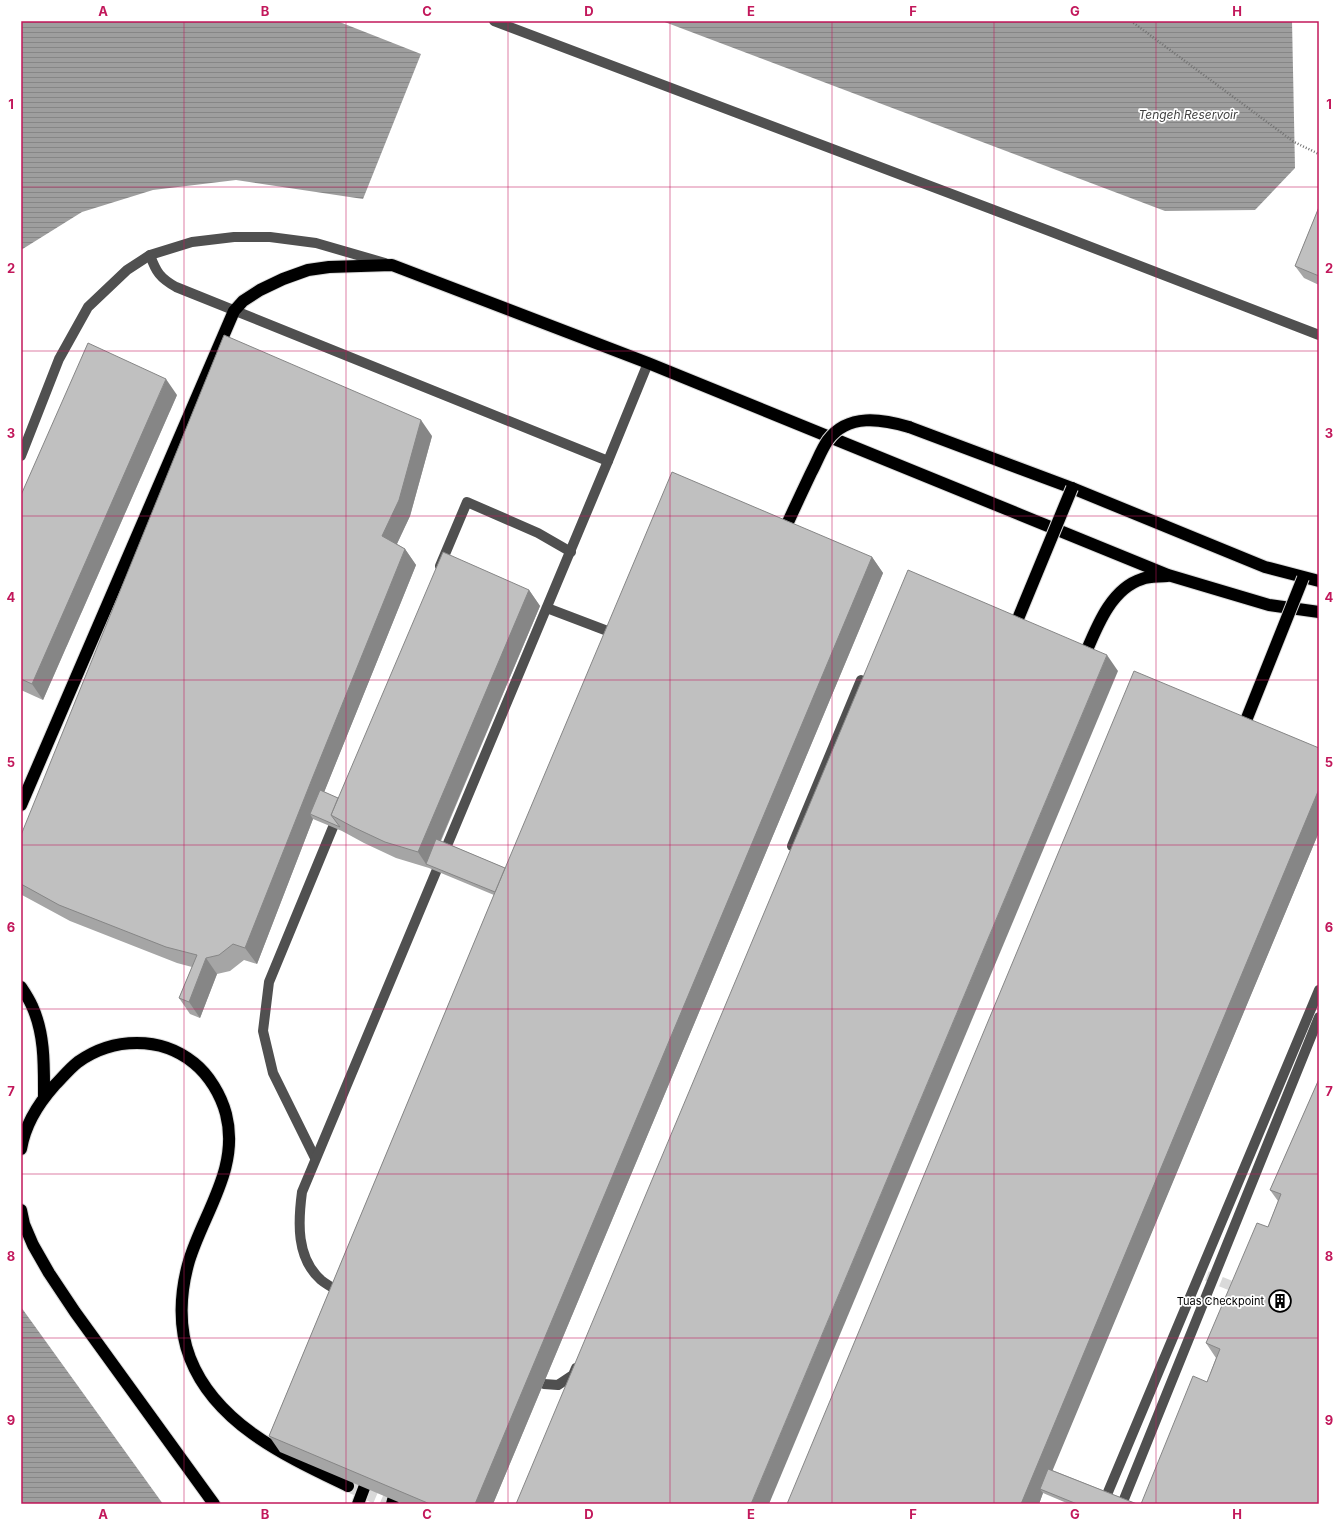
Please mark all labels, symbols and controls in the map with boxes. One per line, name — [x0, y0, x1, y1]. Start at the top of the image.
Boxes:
text: A — [98, 3, 108, 19]
text: B — [261, 3, 270, 19]
text: C — [422, 3, 432, 19]
text: D — [584, 3, 594, 19]
text: E — [747, 3, 755, 19]
text: F — [909, 3, 917, 19]
text: G — [1070, 3, 1080, 19]
text: H — [1232, 3, 1242, 19]
text: 1 — [8, 96, 14, 112]
text: 1 — [1326, 96, 1332, 112]
water label: Tengeh Reservoir — [1138, 107, 1238, 122]
text: 2 — [7, 260, 15, 276]
text: 2 — [1325, 260, 1333, 276]
text: 3 — [7, 425, 15, 441]
text: 3 — [1325, 425, 1333, 441]
text: 4 — [7, 589, 16, 605]
text: 4 — [1325, 589, 1334, 605]
text: 5 — [7, 754, 15, 770]
text: 5 — [1325, 754, 1333, 770]
text: 6 — [7, 919, 15, 935]
text: 6 — [1325, 919, 1333, 935]
text: 7 — [7, 1083, 15, 1099]
text: 7 — [1325, 1083, 1333, 1099]
text: 8 — [7, 1248, 15, 1264]
text: 8 — [1325, 1248, 1333, 1264]
building icon: Tuas Checkpoint — [1267, 1288, 1293, 1314]
place label: Tuas Checkpoint — [1177, 1294, 1264, 1308]
text: 9 — [7, 1412, 15, 1428]
text: 9 — [1325, 1412, 1333, 1428]
text: A — [98, 1506, 108, 1522]
text: B — [261, 1506, 270, 1522]
text: C — [422, 1506, 432, 1522]
text: D — [584, 1506, 594, 1522]
text: E — [747, 1506, 755, 1522]
text: F — [909, 1506, 917, 1522]
text: G — [1070, 1506, 1080, 1522]
text: H — [1232, 1506, 1242, 1522]

